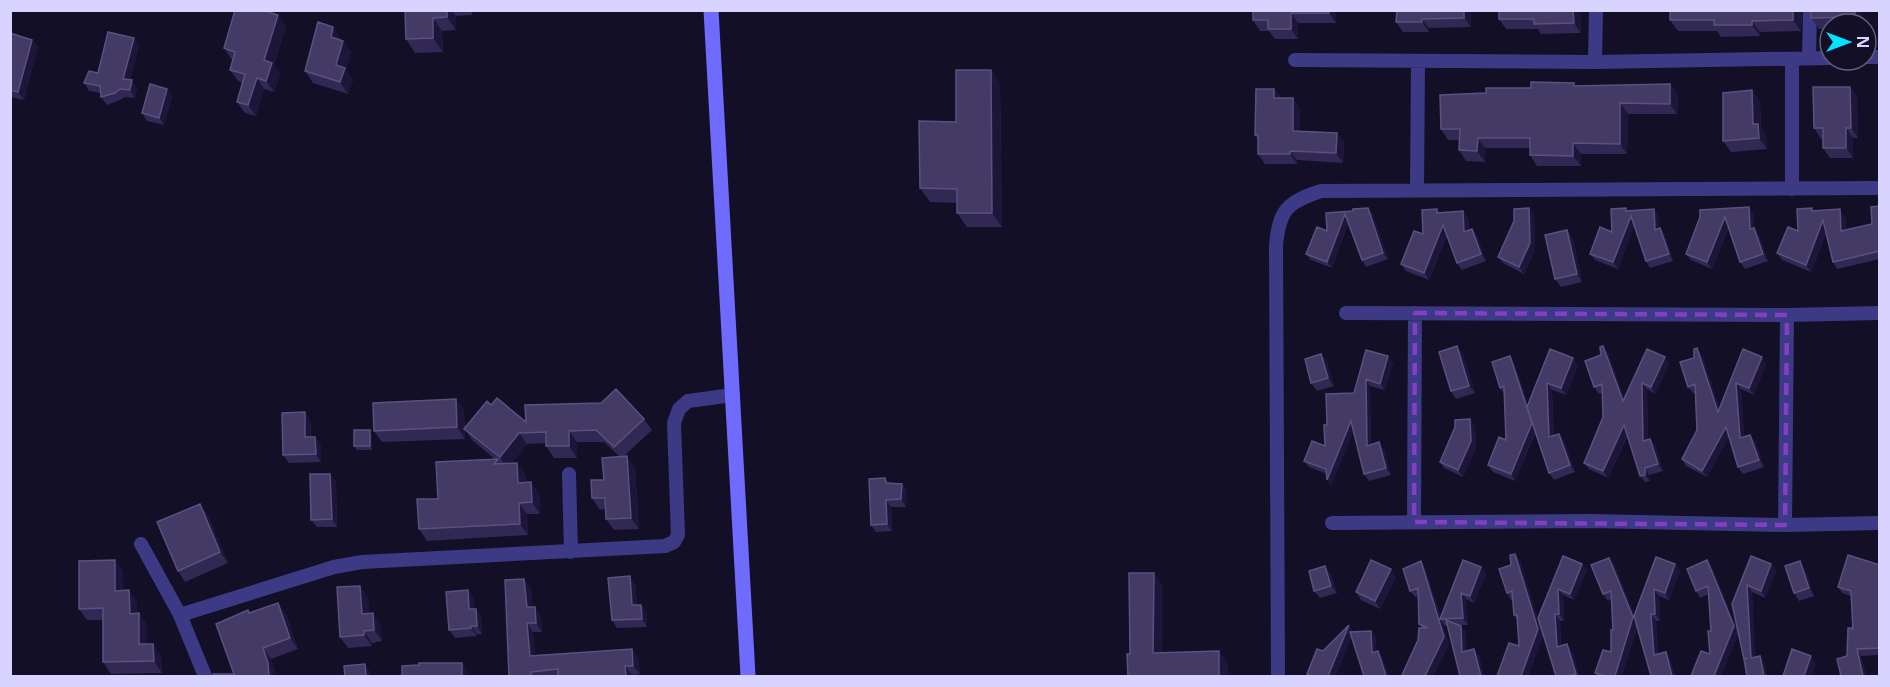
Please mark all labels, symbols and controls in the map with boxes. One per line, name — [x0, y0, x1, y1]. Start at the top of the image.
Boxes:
north arrow — [1818, 12, 1878, 72]
text: N — [1852, 35, 1874, 49]

